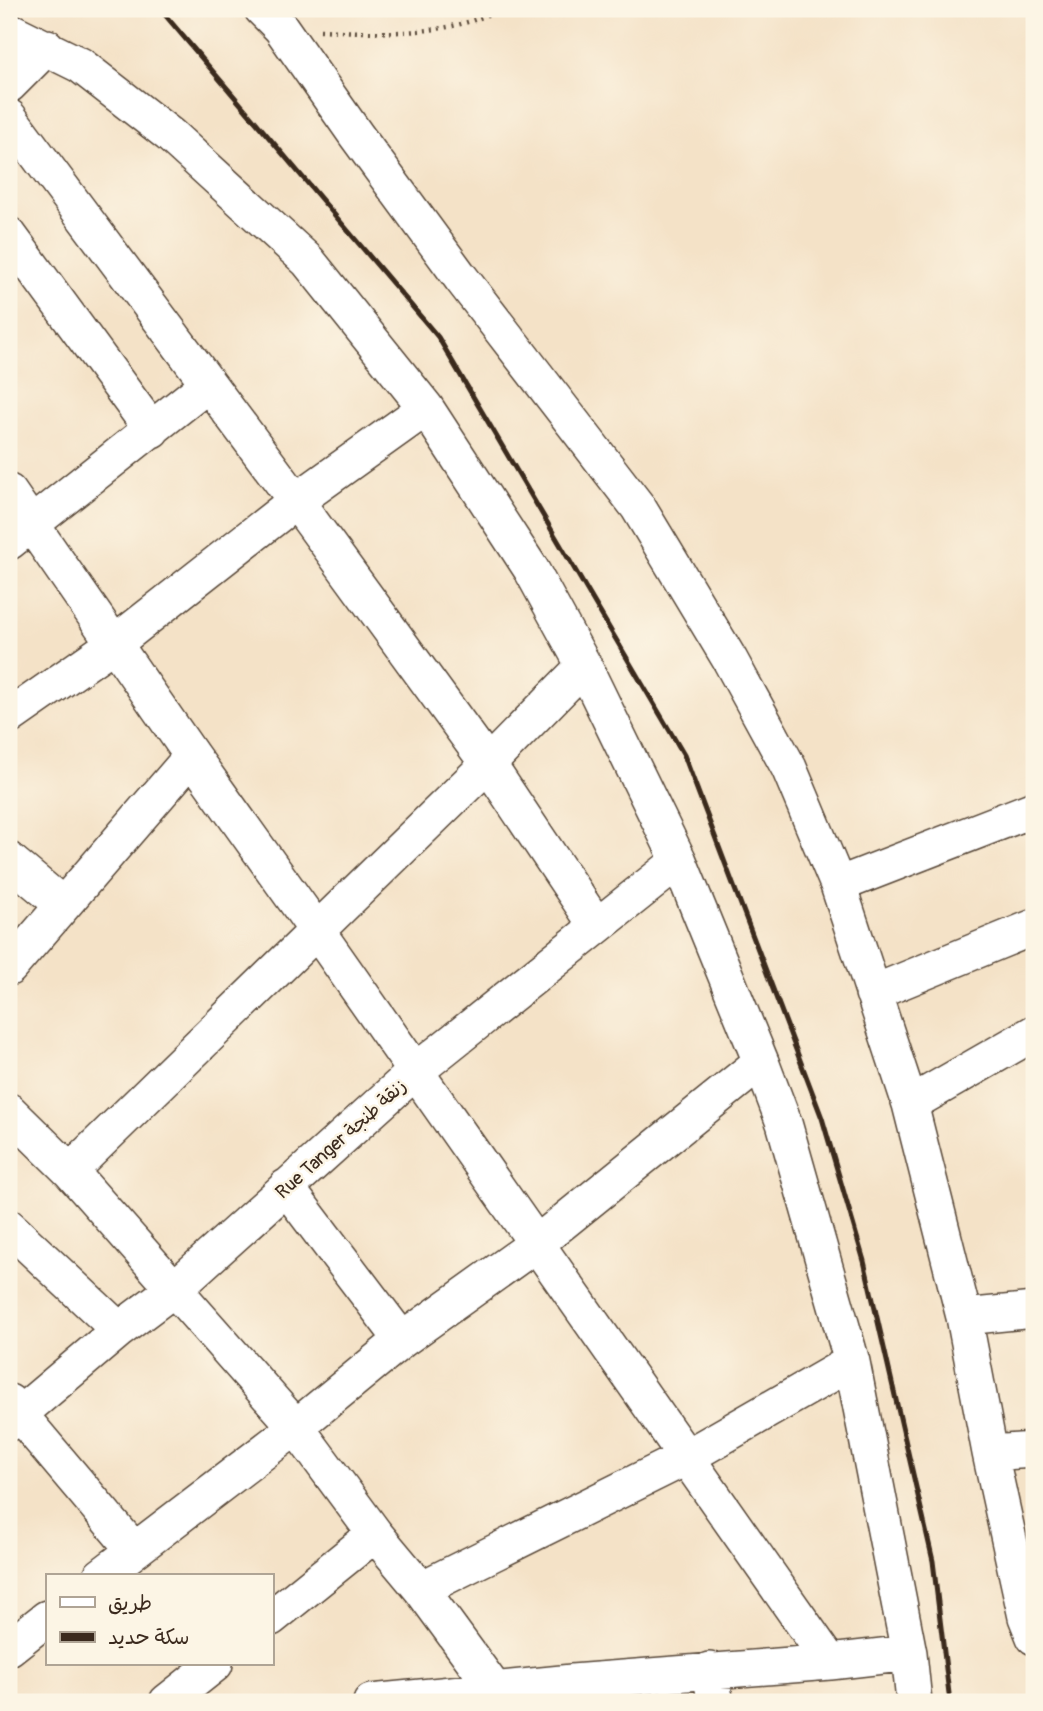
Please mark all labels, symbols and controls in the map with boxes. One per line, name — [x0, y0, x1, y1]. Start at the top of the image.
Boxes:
street label: Rue Tanger زنقة طنجة — [271, 1074, 411, 1204]
legend — [46, 1574, 273, 1666]
text: طريق — [108, 1590, 152, 1617]
text: سكة حديد — [108, 1624, 189, 1651]

